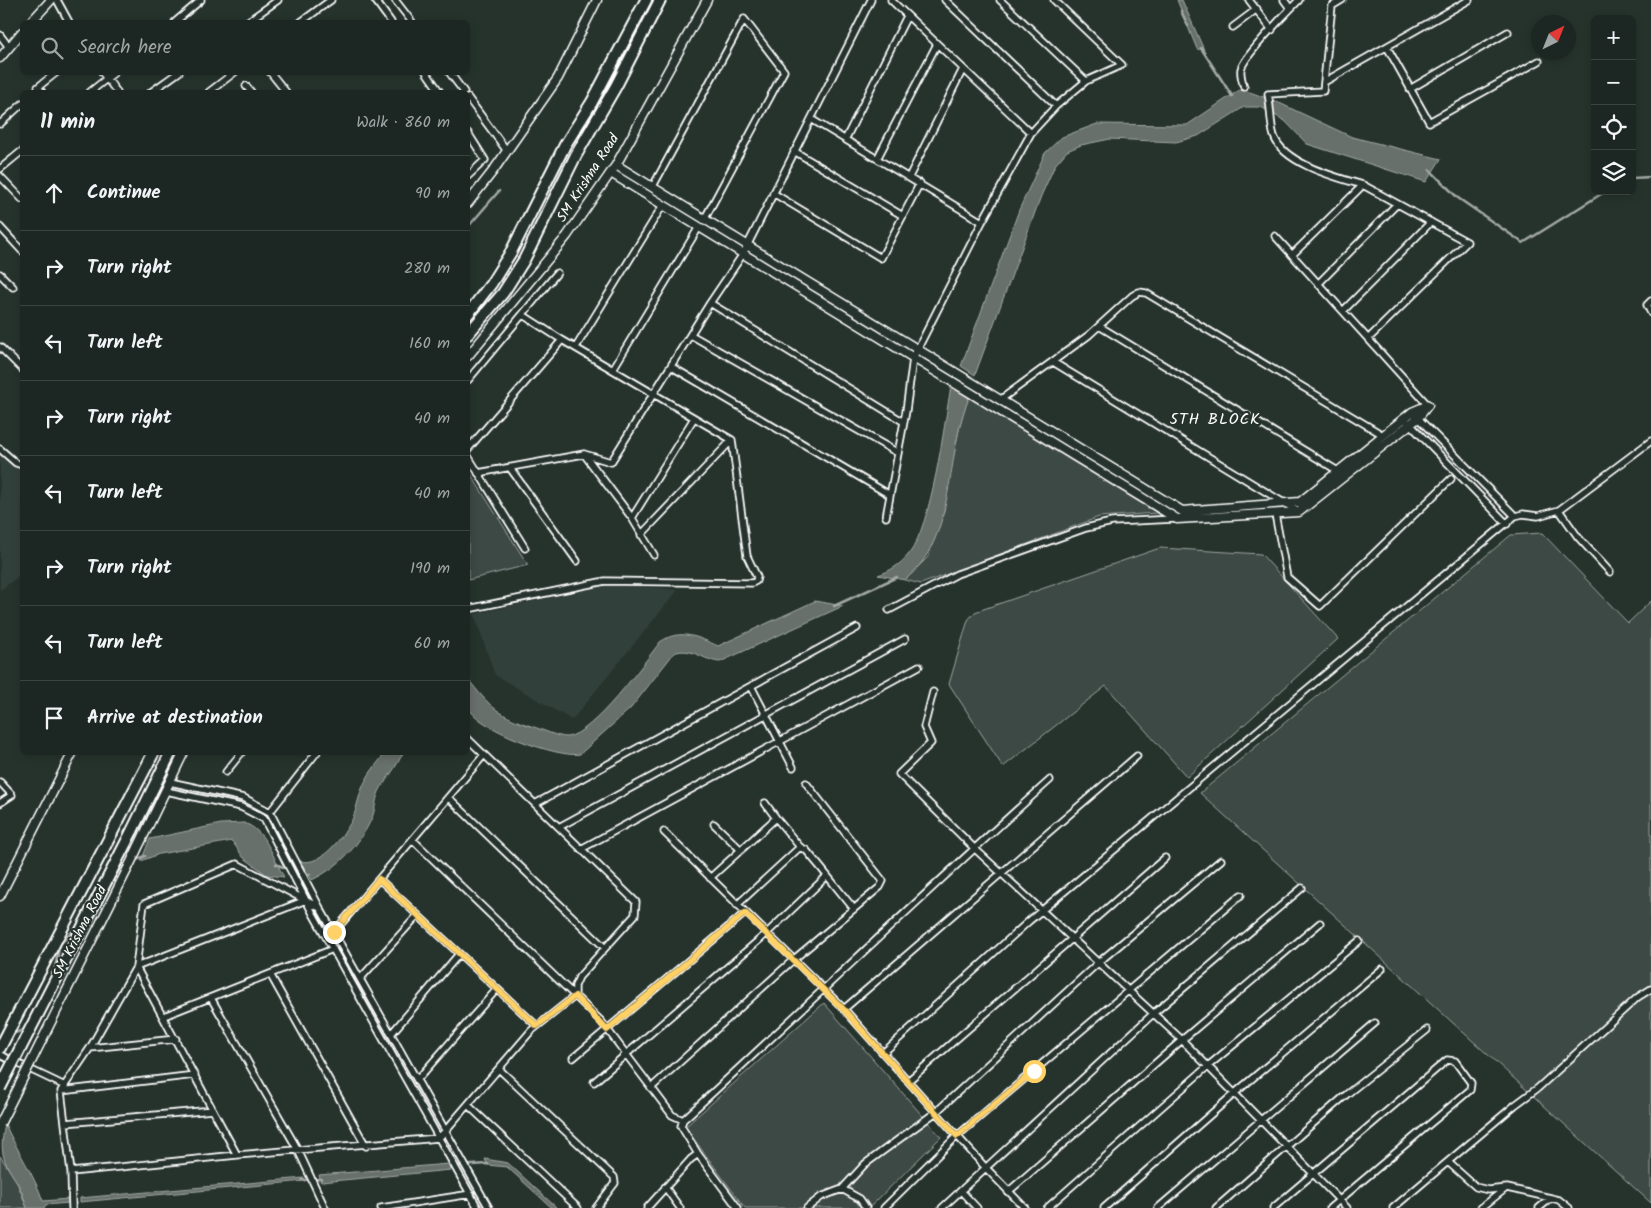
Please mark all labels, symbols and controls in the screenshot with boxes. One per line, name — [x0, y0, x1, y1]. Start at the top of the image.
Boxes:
north arrow — [1531, 15, 1576, 60]
map controls — [1591, 15, 1636, 195]
button: + — [1591, 15, 1636, 60]
search box — [20, 20, 470, 75]
text: Search here — [78, 33, 172, 63]
icon: search — [38, 34, 66, 62]
button: − — [1591, 60, 1636, 105]
button: locate — [1591, 105, 1636, 150]
text: 11 min — [40, 106, 95, 139]
text: Walk · 860 m — [356, 110, 450, 135]
street label: SM Krishna Road — [551, 129, 625, 227]
button: layers — [1591, 150, 1636, 195]
text: Continue — [87, 178, 160, 208]
icon: ahead — [40, 179, 68, 207]
text: 90 m — [415, 181, 450, 206]
text: Turn right — [87, 253, 172, 283]
icon: right — [40, 254, 68, 282]
text: 280 m — [404, 256, 450, 281]
text: Turn left — [87, 328, 162, 358]
icon: left — [40, 329, 68, 357]
text: 160 m — [409, 331, 450, 356]
text: Turn right — [87, 403, 172, 433]
icon: right — [40, 404, 68, 432]
text: 40 m — [414, 406, 450, 431]
district label: 5TH BLOCK — [1169, 407, 1261, 432]
text: Turn left — [87, 478, 162, 508]
icon: left — [40, 479, 68, 507]
text: 40 m — [414, 481, 450, 506]
text: Turn right — [87, 553, 172, 583]
icon: right — [40, 554, 68, 582]
text: 190 m — [410, 556, 450, 581]
text: Turn left — [87, 628, 162, 658]
icon: left — [40, 629, 68, 657]
text: 60 m — [414, 631, 450, 656]
text: Arrive at destination — [87, 703, 263, 733]
icon: arrive — [40, 704, 68, 732]
street label: SM Krishna Road — [47, 881, 113, 982]
route end — [323, 921, 346, 944]
route start — [1023, 1060, 1046, 1083]

